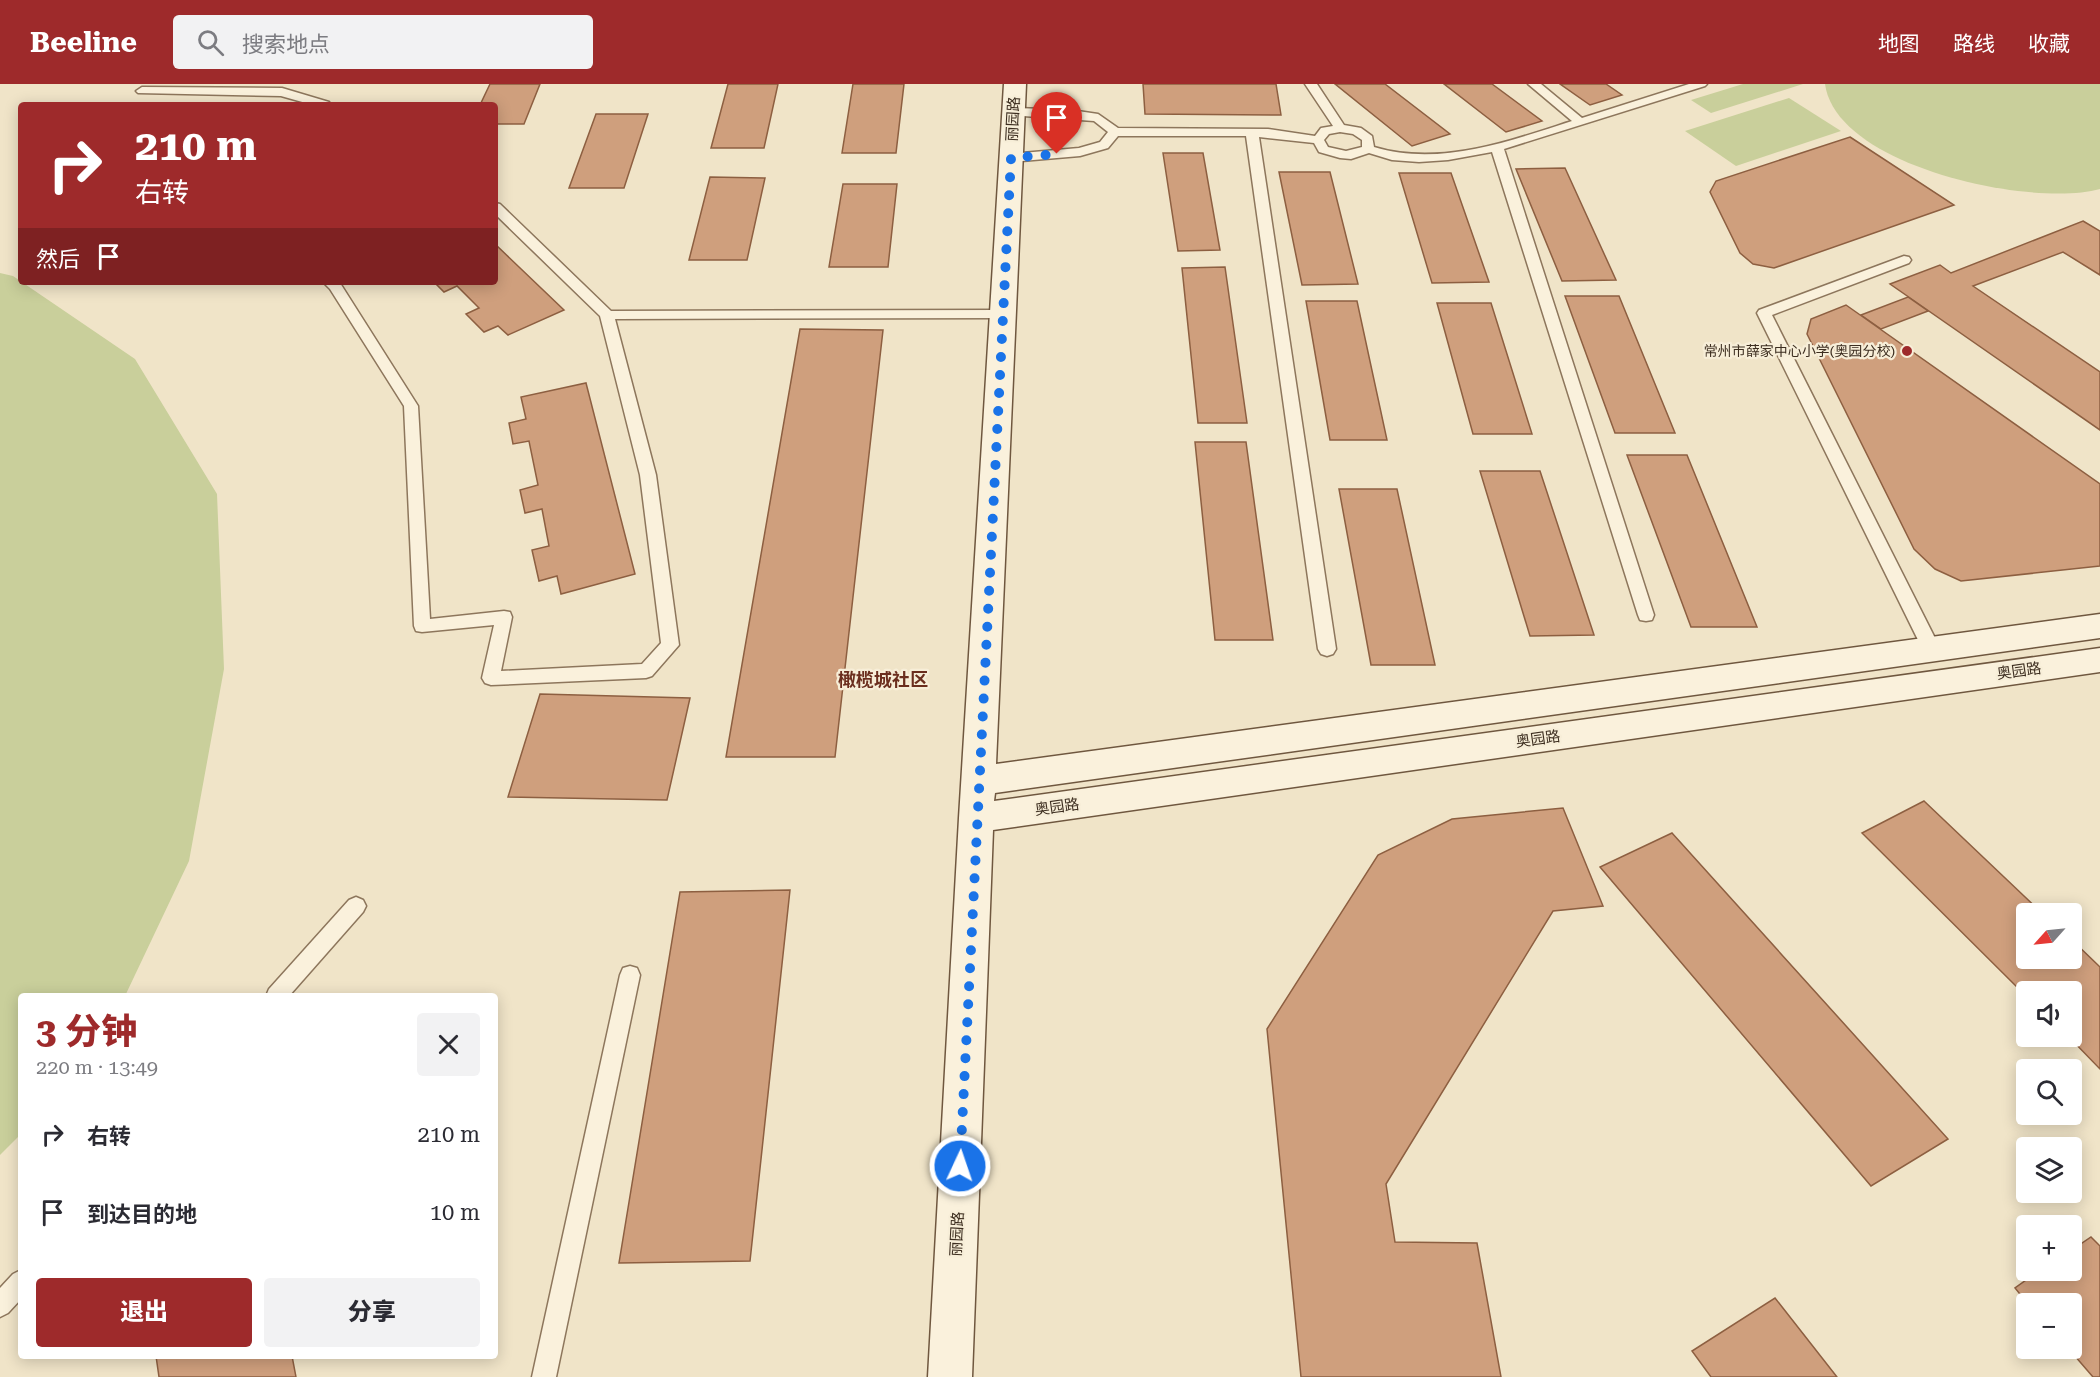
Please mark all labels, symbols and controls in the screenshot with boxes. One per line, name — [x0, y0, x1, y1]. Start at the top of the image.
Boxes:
search box — [173, 15, 593, 69]
text: Beeline — [30, 26, 137, 59]
icon: search — [194, 26, 227, 59]
text: 搜索地点 — [242, 32, 330, 57]
text: 地图 — [1878, 32, 1920, 56]
text: 路线 — [1953, 32, 1995, 56]
text: 收藏 — [2028, 32, 2070, 56]
pin — [1031, 92, 1082, 154]
street label: 丽园路 — [1003, 96, 1023, 142]
icon: arrive — [1040, 101, 1073, 134]
text: 210 m — [135, 121, 257, 170]
icon: right — [36, 126, 114, 204]
text: 右转 — [135, 177, 189, 209]
icon: arrive — [92, 240, 125, 273]
text: 然后 — [36, 247, 80, 272]
place label: 常州市薛家中心小学(奥园分校) — [1704, 343, 1895, 359]
marker: 常州市薛家中心小学(奥园分校) — [1900, 344, 1914, 358]
street label: 奥园路 — [1995, 659, 2043, 683]
district label: 橄榄城社区 — [838, 669, 928, 690]
street label: 奥园路 — [1514, 727, 1562, 751]
street label: 奥园路 — [1033, 795, 1081, 819]
north arrow — [2016, 903, 2082, 969]
map controls — [2016, 903, 2082, 1359]
button: sound — [2016, 981, 2082, 1047]
text: 3 分钟 — [36, 1011, 137, 1053]
button: close — [417, 1013, 480, 1076]
text: 220 m · 13:49 — [36, 1055, 158, 1079]
button: search — [2016, 1059, 2082, 1125]
icon: right — [36, 1118, 69, 1151]
text: 210 m — [417, 1122, 480, 1147]
text: 右转 — [87, 1124, 131, 1149]
position arrow — [928, 1134, 992, 1198]
button: layers — [2016, 1137, 2082, 1203]
icon: arrive — [36, 1196, 69, 1229]
text: 10 m — [430, 1200, 480, 1225]
text: 到达目的地 — [87, 1202, 197, 1227]
street label: 丽园路 — [947, 1211, 967, 1257]
button: + — [2016, 1215, 2082, 1281]
button: 退出 — [36, 1278, 252, 1347]
button: 分享 — [264, 1278, 480, 1347]
button: − — [2016, 1293, 2082, 1359]

